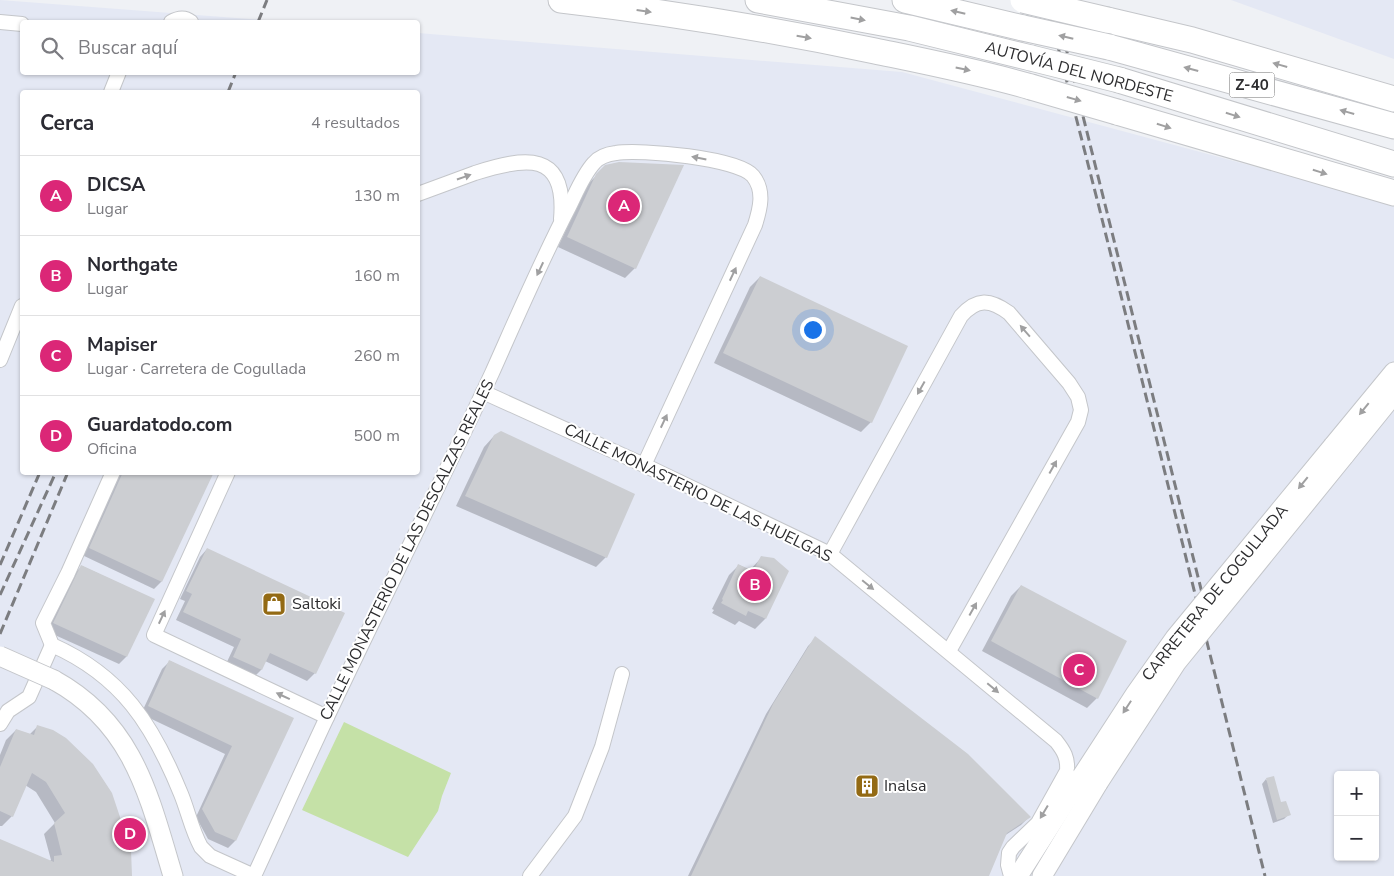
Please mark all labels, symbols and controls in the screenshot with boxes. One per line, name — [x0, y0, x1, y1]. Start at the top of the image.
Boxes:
one-way arrow — [636, 7, 652, 15]
one-way arrow — [951, 8, 966, 16]
one-way arrow — [850, 15, 866, 23]
search box — [20, 20, 420, 75]
one-way arrow — [797, 33, 813, 41]
one-way arrow — [1058, 33, 1074, 41]
icon: search — [38, 34, 66, 62]
text: Buscar aquí — [78, 35, 177, 61]
street label: AUTOVÍA DEL NORDESTE — [983, 36, 1175, 108]
one-way arrow — [1273, 61, 1288, 69]
one-way arrow — [956, 65, 971, 73]
one-way arrow — [1183, 65, 1198, 73]
road number: Z-40 — [1230, 72, 1274, 98]
one-way arrow — [1067, 96, 1082, 104]
one-way arrow — [1340, 108, 1355, 116]
text: Cerca — [40, 109, 94, 137]
one-way arrow — [1225, 111, 1240, 119]
text: 4 resultados — [311, 112, 400, 134]
one-way arrow — [1157, 122, 1172, 130]
one-way arrow — [692, 154, 707, 162]
one-way arrow — [1312, 169, 1327, 177]
text: DICSA — [87, 172, 145, 198]
one-way arrow — [456, 173, 471, 181]
text: A — [50, 185, 62, 207]
text: 130 m — [353, 185, 400, 207]
pin: A — [608, 187, 640, 225]
text: Lugar — [87, 198, 128, 220]
text: Northgate — [87, 252, 178, 278]
one-way arrow — [535, 262, 543, 276]
text: B — [50, 265, 62, 287]
text: 160 m — [353, 265, 400, 287]
one-way arrow — [728, 266, 737, 281]
text: Lugar — [87, 278, 128, 300]
your location — [800, 317, 826, 343]
one-way arrow — [1019, 324, 1030, 337]
text: Mapiser — [87, 332, 157, 358]
text: C — [51, 345, 61, 367]
text: 260 m — [353, 345, 400, 367]
text: Lugar · Carretera de Cogullada — [87, 358, 306, 380]
street label: CALLE MONASTERIO DE LAS DESCALZAS REALES — [314, 376, 500, 724]
one-way arrow — [917, 381, 925, 396]
one-way arrow — [1358, 402, 1369, 415]
text: Guardatodo.com — [87, 412, 232, 438]
one-way arrow — [661, 414, 669, 428]
street label: CALLE MONASTERIO DE LAS HUELGAS — [560, 418, 836, 568]
text: D — [50, 425, 62, 447]
text: 500 m — [353, 425, 400, 447]
text: Oficina — [87, 438, 137, 460]
one-way arrow — [1049, 460, 1057, 474]
one-way arrow — [1297, 477, 1308, 490]
street label: CARRETERA DE COGULLADA — [1137, 500, 1293, 686]
pin: B — [739, 566, 771, 604]
one-way arrow — [861, 579, 874, 590]
shop icon: Saltoki — [261, 591, 287, 617]
place label: Saltoki — [292, 593, 341, 615]
one-way arrow — [969, 602, 978, 615]
one-way arrow — [158, 610, 166, 624]
pin: C — [1063, 651, 1095, 689]
one-way arrow — [987, 683, 1000, 694]
one-way arrow — [276, 692, 290, 700]
one-way arrow — [1122, 701, 1131, 714]
map controls — [1334, 771, 1379, 861]
button: + — [1334, 771, 1379, 816]
building icon: Inalsa — [854, 773, 880, 799]
place label: Inalsa — [884, 775, 927, 797]
one-way arrow — [1040, 806, 1049, 819]
pin: D — [114, 815, 146, 853]
button: − — [1334, 816, 1379, 861]

